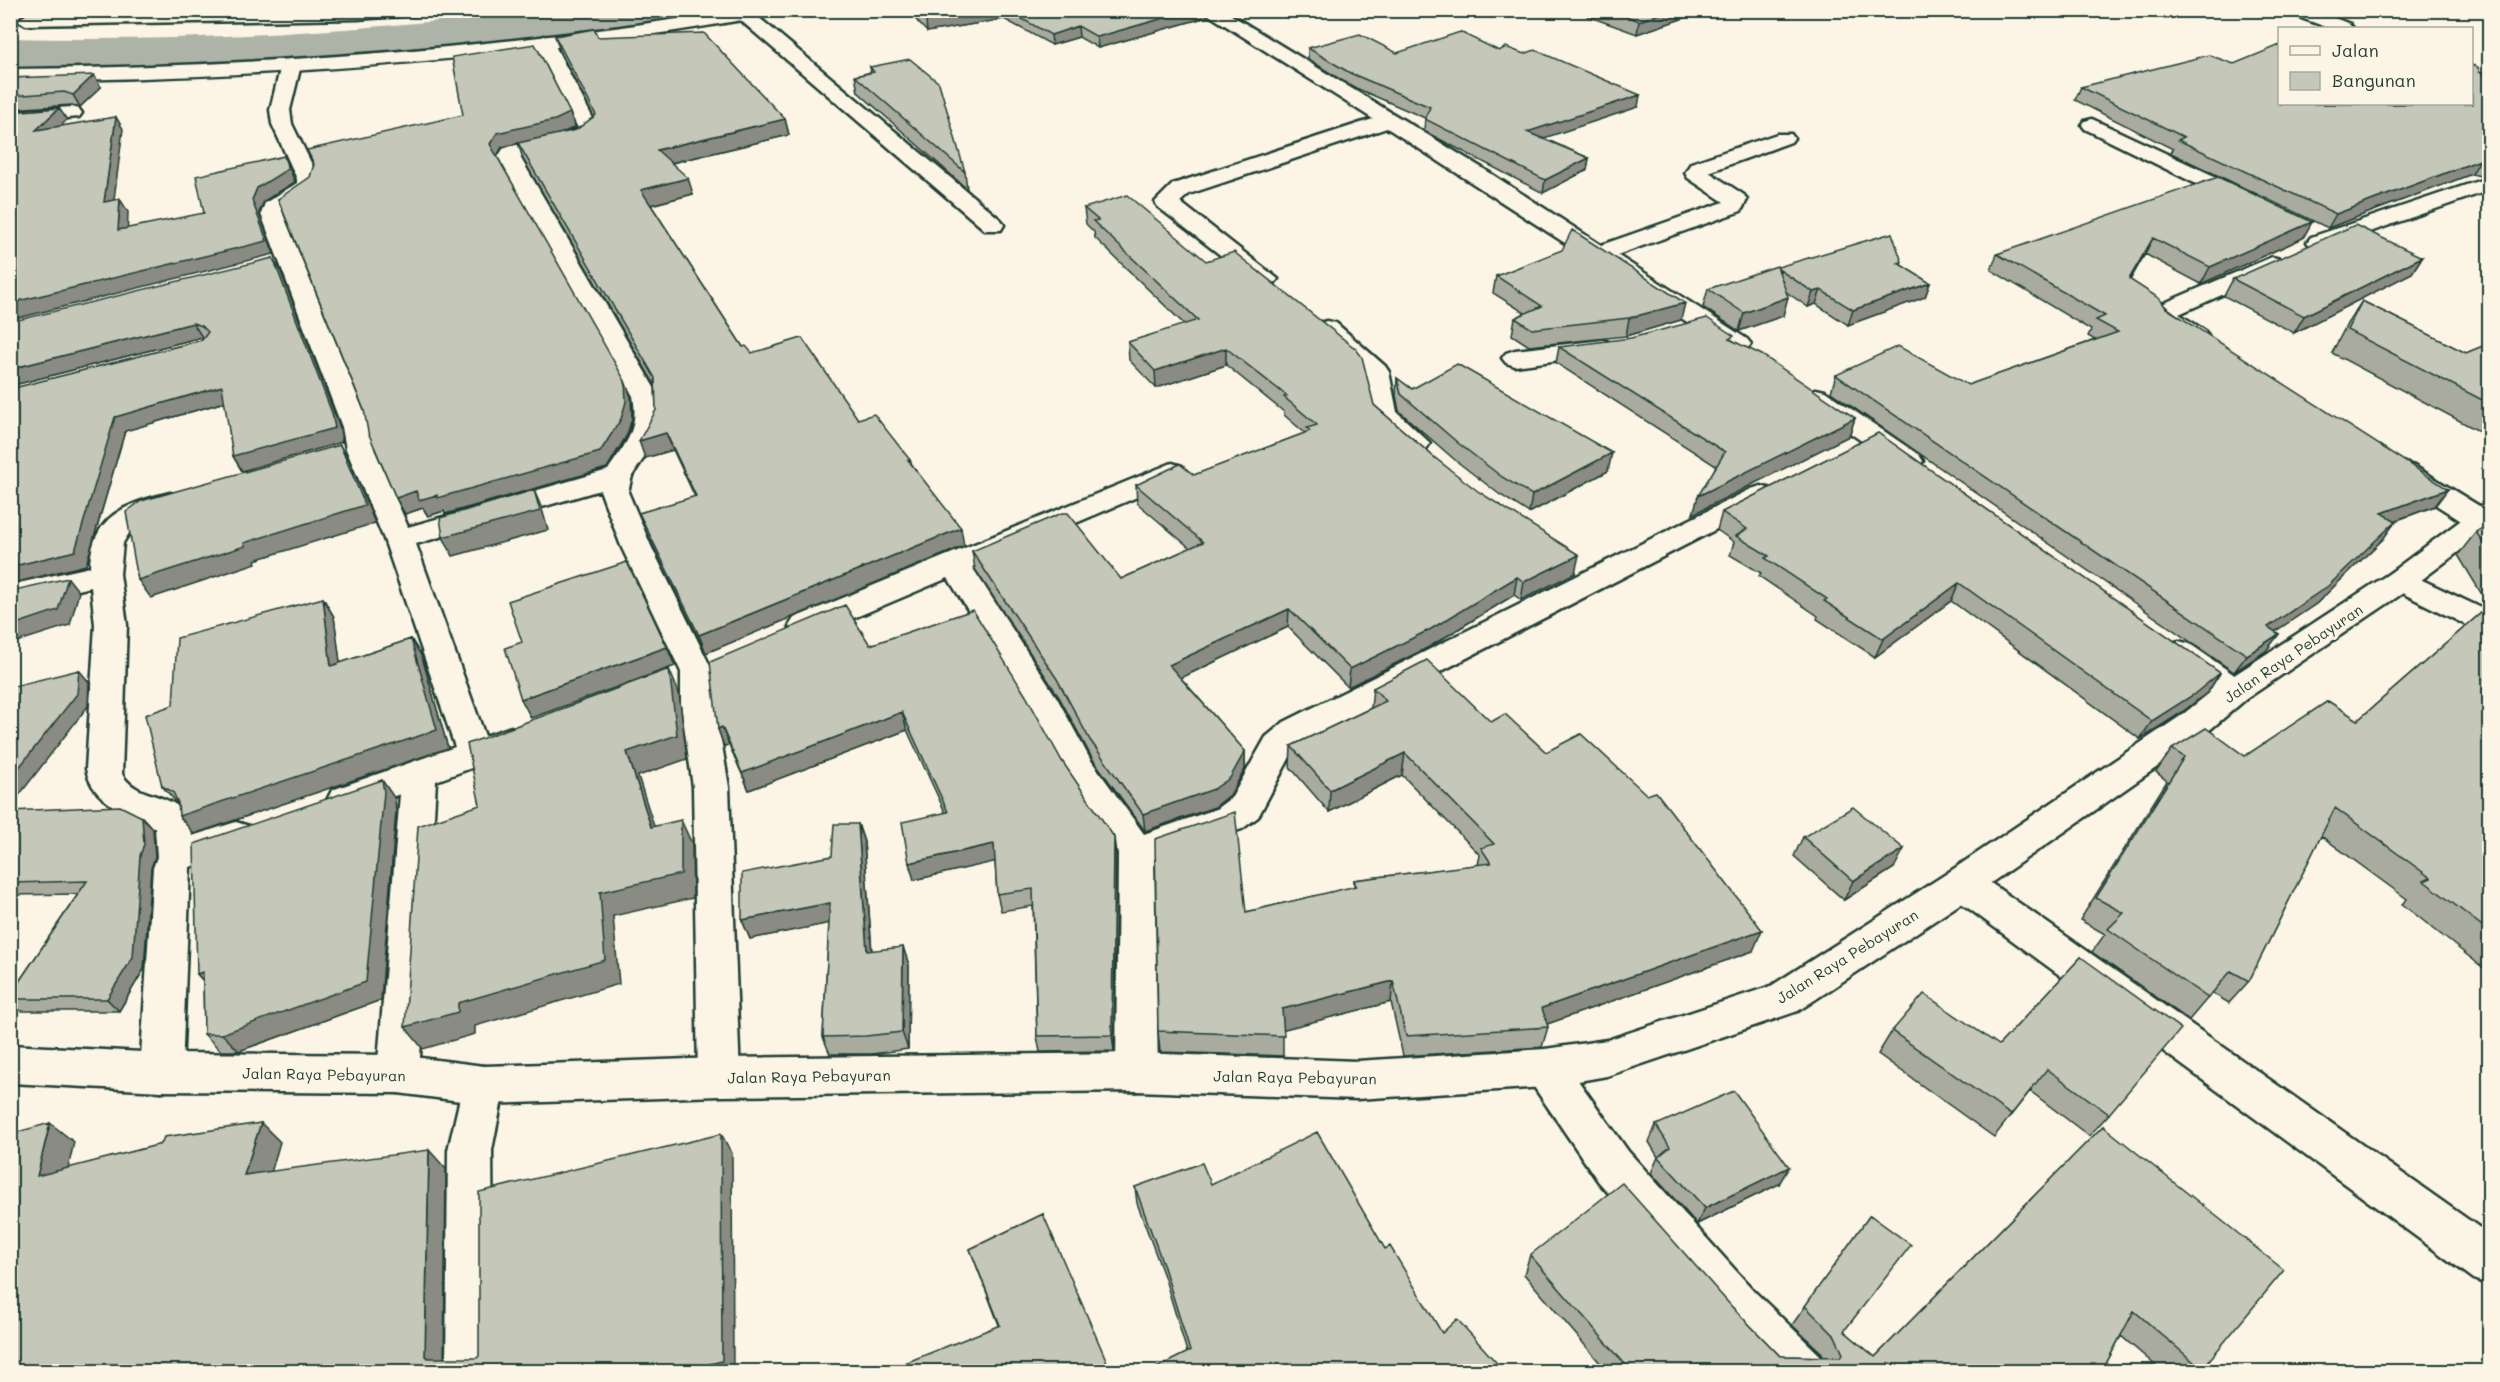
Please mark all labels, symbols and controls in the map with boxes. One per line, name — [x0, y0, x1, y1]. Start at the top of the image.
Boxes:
legend — [2278, 27, 2473, 105]
text: Jalan — [2332, 38, 2379, 62]
text: Bangunan — [2332, 68, 2416, 92]
street label: Jalan Raya Pebayuran — [2220, 599, 2366, 707]
street label: Jalan Raya Pebayuran — [1772, 904, 1922, 1008]
street label: Jalan Raya Pebayuran — [242, 1063, 406, 1085]
street label: Jalan Raya Pebayuran — [727, 1065, 891, 1087]
street label: Jalan Raya Pebayuran — [1213, 1066, 1377, 1088]

